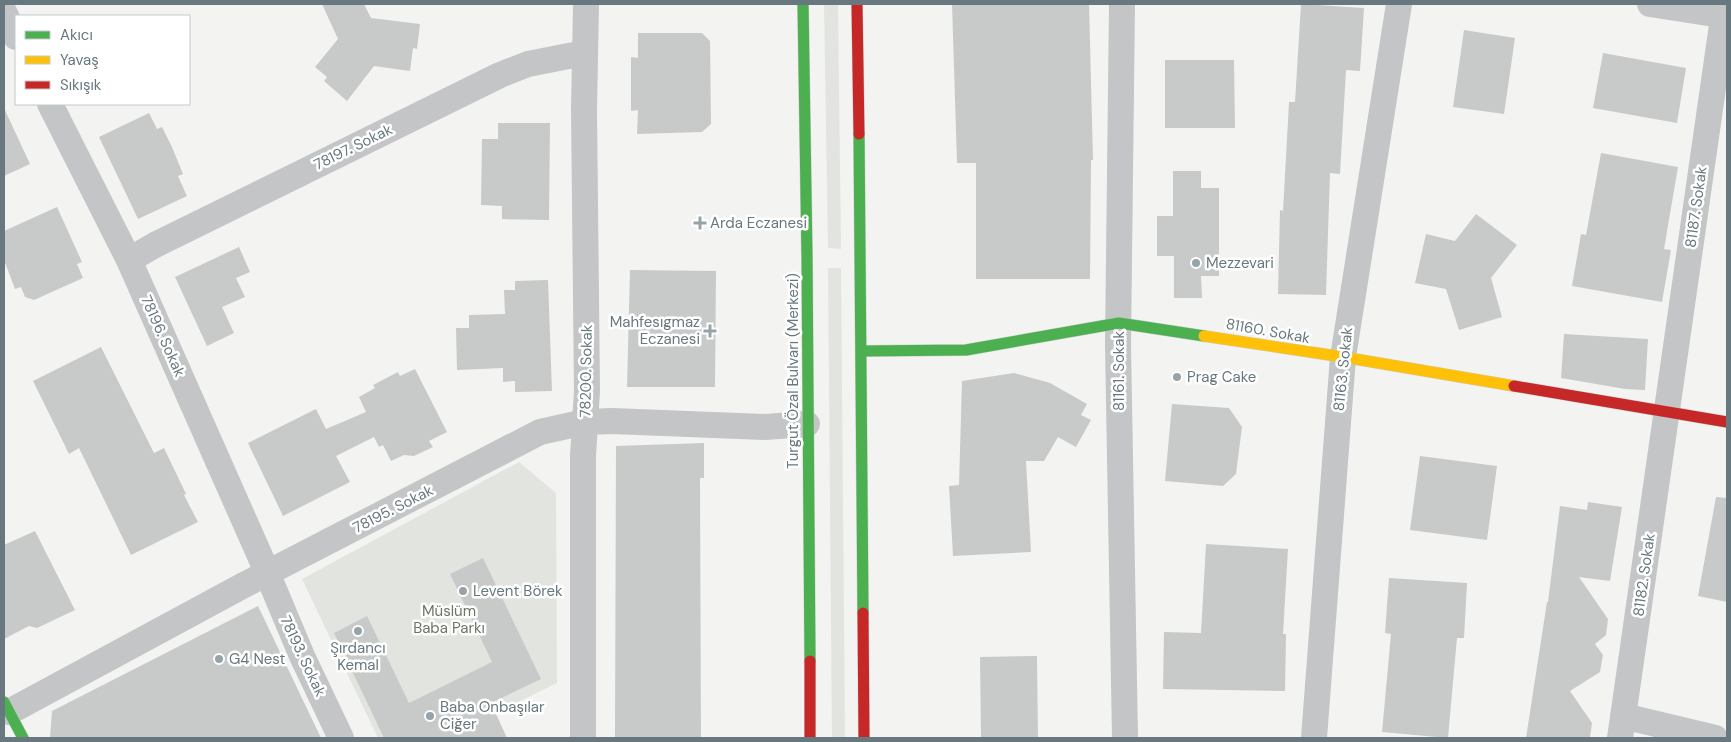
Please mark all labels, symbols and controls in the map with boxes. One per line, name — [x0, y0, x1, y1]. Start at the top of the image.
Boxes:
legend — [15, 15, 190, 105]
text: Akıcı — [60, 25, 93, 45]
text: Yavaş — [60, 50, 99, 70]
text: Sıkışık — [60, 75, 102, 95]
street label: 78197. Sokak — [310, 119, 396, 175]
street label: 81187. Sokak — [1680, 165, 1712, 249]
place label: Arda Eczanesi — [710, 213, 807, 233]
marker: Arda Eczanesi — [694, 217, 706, 229]
place label: Mezzevari — [1206, 253, 1274, 273]
marker: Mezzevari — [1190, 257, 1202, 269]
street label: Turgut Özal Bulvarı (Merkezi) — [783, 273, 803, 469]
street label: 78196. Sokak — [136, 292, 190, 380]
place label: Mahfesıgmaz Eczanesi — [610, 312, 700, 349]
street label: 81160. Sokak — [1224, 314, 1312, 348]
street label: 78200. Sokak — [575, 324, 597, 418]
marker: Mahfesıgmaz Eczanesi — [704, 325, 716, 337]
street label: 81163. Sokak — [1329, 326, 1357, 412]
street label: 81161. Sokak — [1109, 331, 1129, 411]
place label: Prag Cake — [1187, 367, 1256, 387]
marker: Prag Cake — [1171, 371, 1183, 383]
street label: 78195. Sokak — [349, 480, 437, 538]
street label: 81182. Sokak — [1628, 532, 1660, 618]
place label: Levent Börek — [473, 581, 563, 601]
marker: Levent Börek — [457, 585, 469, 597]
park label: Müslüm Baba Parkı — [413, 601, 485, 638]
street label: 78193. Sokak — [276, 612, 331, 700]
marker: Şırdancı Kemal — [352, 625, 364, 637]
place label: Şırdancı Kemal — [330, 638, 386, 675]
place label: G4 Nest — [229, 649, 286, 669]
marker: G4 Nest — [213, 653, 225, 665]
place label: Baba Onbaşılar Ciğer — [440, 697, 545, 734]
marker: Baba Onbaşılar Ciğer — [424, 710, 436, 722]

